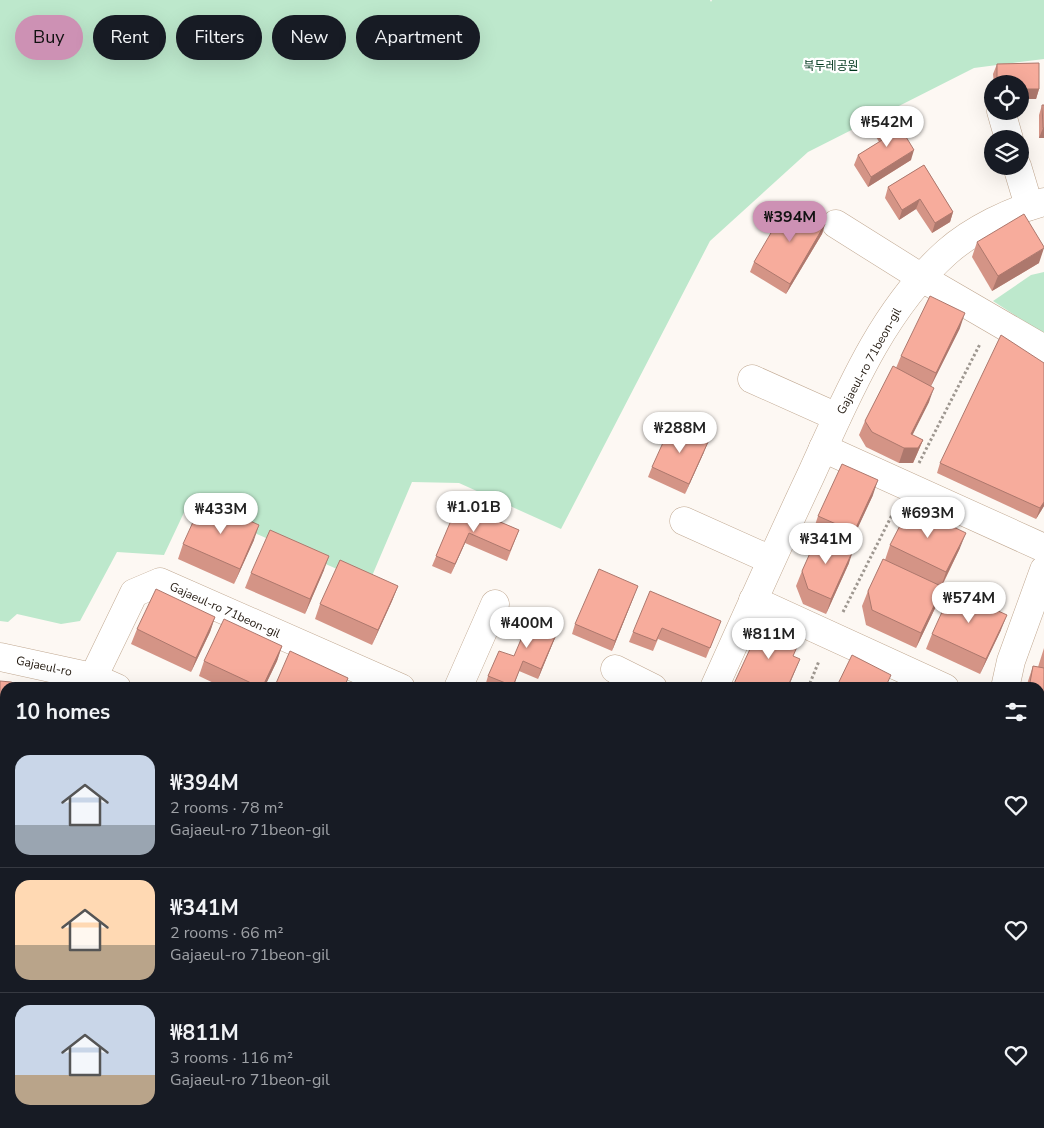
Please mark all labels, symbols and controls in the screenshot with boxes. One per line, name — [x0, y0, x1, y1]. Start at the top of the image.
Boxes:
chip: Buy — [15, 15, 83, 60]
chip: Rent — [93, 15, 166, 60]
chip: Filters — [176, 15, 262, 60]
chip: New — [272, 15, 346, 60]
chip: Apartment — [356, 15, 480, 60]
park label: 북두레공원 — [803, 58, 859, 74]
map controls — [984, 75, 1029, 175]
button: locate — [984, 75, 1029, 120]
pin: ₩542M — [852, 106, 922, 148]
text: ₩542M — [861, 111, 913, 133]
button: layers — [984, 130, 1029, 175]
pin: ₩394M — [755, 200, 825, 243]
text: ₩394M — [764, 206, 816, 228]
street label: Gajaeul-ro 71beon-gil — [833, 304, 905, 417]
pin: ₩288M — [645, 412, 715, 454]
text: ₩288M — [654, 417, 706, 439]
pin: ₩1.01B — [433, 490, 515, 533]
pin: ₩433M — [186, 492, 256, 535]
text: ₩1.01B — [447, 496, 501, 518]
pin: ₩693M — [893, 496, 963, 539]
text: ₩433M — [195, 498, 247, 520]
text: ₩693M — [902, 502, 954, 524]
pin: ₩341M — [791, 522, 861, 565]
text: ₩341M — [800, 528, 852, 550]
street label: Gajaeul-ro 71beon-gil — [167, 578, 283, 642]
pin: ₩574M — [934, 582, 1004, 624]
text: ₩574M — [943, 587, 995, 609]
pin: ₩400M — [492, 606, 562, 649]
text: ₩400M — [501, 612, 553, 634]
pin: ₩811M — [734, 618, 804, 660]
text: ₩811M — [743, 623, 795, 645]
street label: Gajaeul-ro — [15, 652, 74, 680]
text: 10 homes — [15, 698, 110, 726]
icon: filters — [1002, 698, 1030, 726]
text: ₩394M — [170, 769, 239, 797]
icon: home — [55, 775, 115, 835]
icon: heart — [1002, 791, 1030, 819]
text: 2 rooms · 78 m² — [170, 797, 283, 819]
text: Gajaeul-ro 71beon-gil — [170, 819, 330, 841]
text: ₩341M — [170, 894, 239, 922]
icon: home — [55, 900, 115, 960]
icon: heart — [1002, 916, 1030, 944]
text: 2 rooms · 66 m² — [170, 922, 283, 944]
text: Gajaeul-ro 71beon-gil — [170, 944, 330, 966]
text: ₩811M — [170, 1019, 239, 1047]
icon: home — [55, 1025, 115, 1085]
icon: heart — [1002, 1041, 1030, 1069]
text: 3 rooms · 116 m² — [170, 1047, 293, 1069]
text: Gajaeul-ro 71beon-gil — [170, 1069, 330, 1091]

